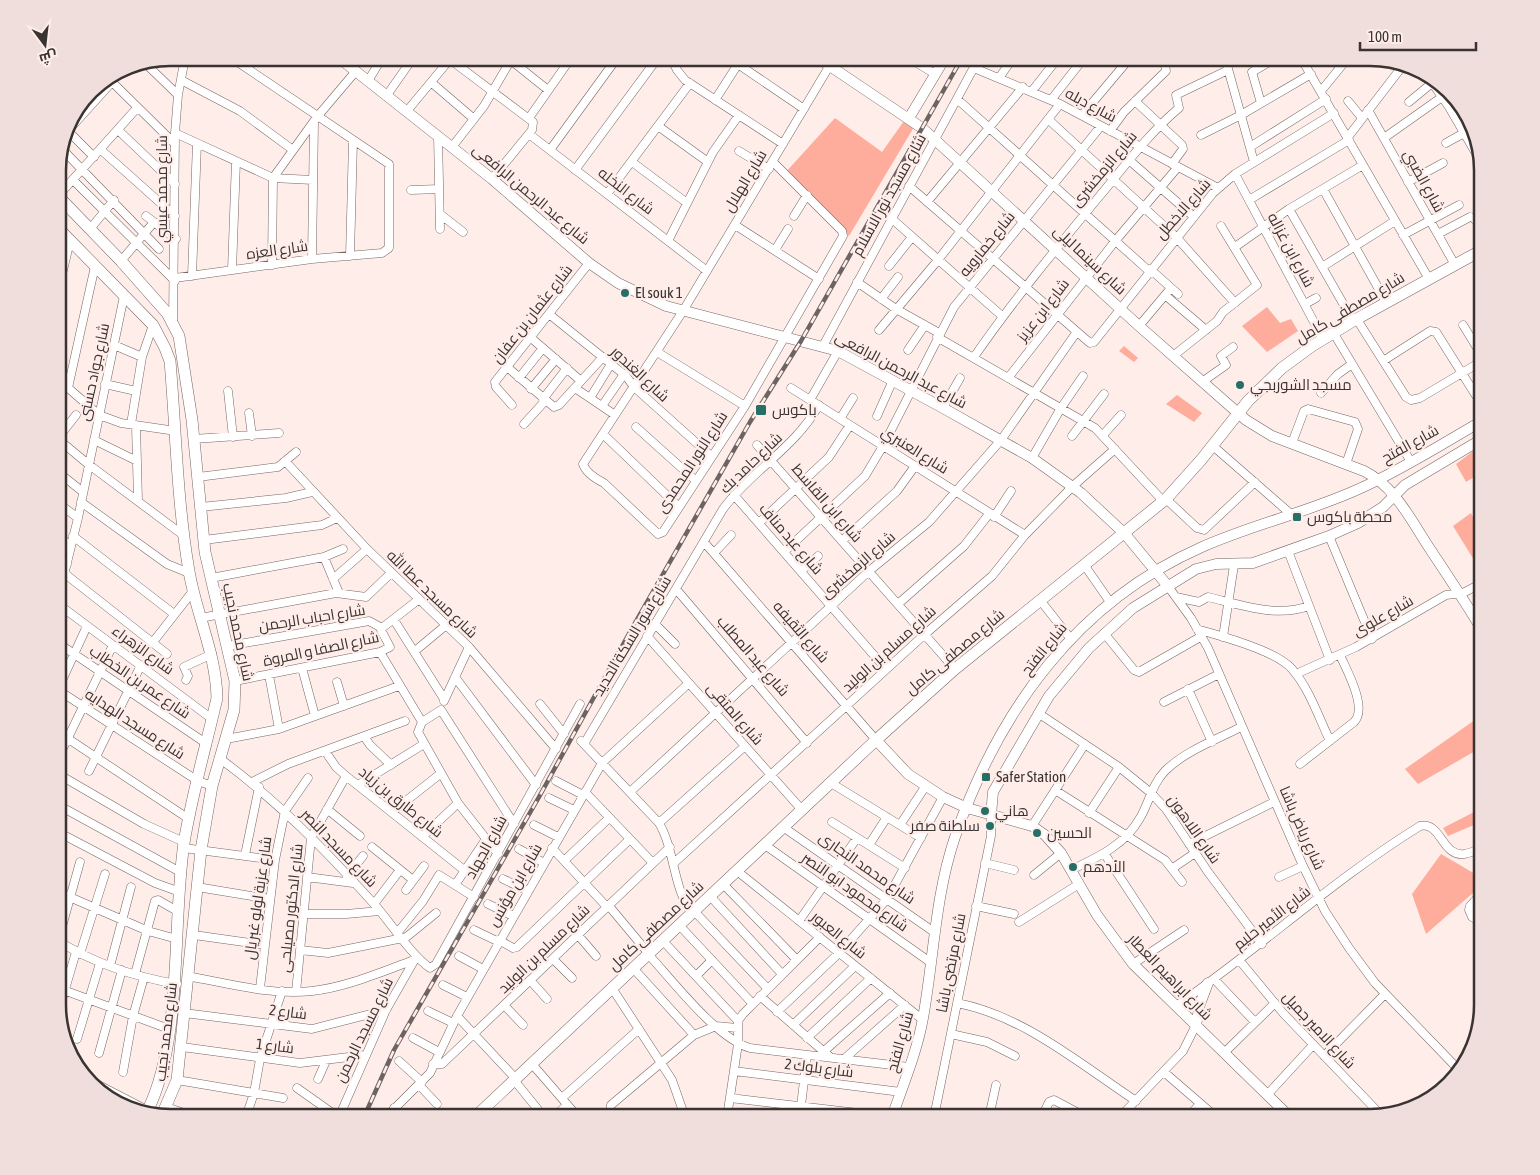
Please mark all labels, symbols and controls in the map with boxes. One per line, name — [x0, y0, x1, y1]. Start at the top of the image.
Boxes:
north arrow — [20, 20, 70, 70]
scale bar — [1360, 20, 1476, 52]
text: 100 m — [1368, 28, 1402, 45]
text: ش — [37, 47, 59, 68]
street label: شارع دبله — [1061, 84, 1120, 128]
street label: شارع الزمخشرى — [1067, 128, 1142, 212]
street label: شارع مسجد نور الاسلام — [848, 131, 932, 260]
street label: شارع محمد عيسي — [153, 135, 174, 243]
street label: شارع عبد الرحمن الرافعى — [468, 140, 593, 250]
street label: شارع الهلال — [719, 147, 772, 216]
street label: شارع الضبي — [1397, 147, 1449, 217]
street label: شارع النخله — [593, 164, 658, 220]
street label: شارع الاخطل — [1152, 175, 1216, 244]
street label: شارع خمارويه — [955, 208, 1020, 282]
street label: شارع ابن غزاله — [1262, 210, 1318, 291]
street label: شارع سينما ليلى — [1048, 222, 1130, 300]
street label: شارع العزه — [245, 237, 309, 265]
street label: شارع عثمان بن عفان — [488, 261, 578, 368]
street label: شارع مصطفى كامل — [1292, 268, 1409, 349]
street label: شارع ابن عزيز — [1012, 275, 1075, 347]
place label: El souk 1 — [635, 284, 683, 301]
marker: El souk 1 — [619, 287, 631, 299]
street label: شارع جواد حسنى — [75, 322, 115, 423]
street label: شارع عبد الرحمن الرافعى — [831, 328, 970, 414]
street label: شارع الغندور — [605, 342, 673, 407]
place label: مسجد الشوربجي — [1250, 376, 1352, 397]
marker: مسجد الشوربجي — [1234, 379, 1246, 391]
place label: باكوس — [772, 401, 817, 420]
marker: باكوس — [754, 403, 768, 417]
street label: شارع النور المحمدى — [653, 408, 733, 517]
street label: شارع الفتح — [1378, 421, 1443, 469]
street label: شارع العنبري — [877, 422, 952, 480]
street label: شارع حامد بك — [716, 429, 787, 499]
street label: شارع ابن القاسط — [786, 460, 866, 547]
street label: شارع عبد مناف — [754, 500, 827, 580]
place label: محطة باكوس — [1307, 508, 1392, 527]
marker: محطة باكوس — [1291, 511, 1303, 523]
street label: شارع الزمخشرى — [817, 528, 900, 604]
street label: شارع مسجد عطا الله — [381, 545, 482, 643]
street label: شارع سور السكة الحديد — [589, 573, 677, 700]
street label: شارع محمد نجيب — [217, 581, 257, 683]
street label: شارع علوى — [1350, 592, 1417, 642]
street label: شارع الثقيفه — [768, 597, 833, 668]
street label: شارع احباب الرحمن — [257, 601, 367, 637]
street label: شارع مسلم بن الوليد — [838, 602, 941, 697]
street label: شارع مصطفى كامل — [902, 605, 1009, 700]
street label: شارع عبد المطلب — [712, 612, 793, 701]
street label: شارع الفتح — [1017, 619, 1072, 680]
street label: شارع الزهراء — [107, 621, 178, 680]
street label: شارع الصفا و المروة — [261, 628, 381, 672]
street label: شارع عمر بن الخطاب — [85, 642, 194, 724]
street label: شارع المتقى — [702, 679, 767, 750]
street label: شارع مسجد الهدايه — [81, 685, 188, 765]
street label: شارع طارق بن زياد — [354, 763, 447, 843]
place label: Safer Station — [996, 768, 1066, 785]
marker: Safer Station — [980, 771, 992, 783]
street label: شارع رياض باشا — [1274, 783, 1328, 874]
street label: شارع اللاهون — [1162, 791, 1224, 868]
place label: هاني — [995, 802, 1029, 823]
street label: شارع مسجد النصر — [295, 804, 381, 892]
marker: هاني — [979, 805, 991, 817]
street label: شارع الجهاد — [461, 812, 513, 883]
place label: سلطنة صفر — [909, 817, 980, 835]
marker: سلطنة صفر — [984, 820, 996, 832]
place label: الحسين — [1047, 824, 1092, 843]
marker: الحسين — [1031, 827, 1043, 839]
street label: شارع محمد النجارى — [814, 828, 919, 910]
street label: شارع عزبة لولو غبريال — [240, 835, 278, 961]
street label: شارع ابن مؤنس — [484, 840, 548, 931]
street label: شارع الدكتور مصيلحى — [275, 843, 309, 974]
street label: شارع محمود ابو النصر — [796, 848, 912, 937]
place label: الأدهم — [1083, 858, 1126, 877]
marker: الأدهم — [1067, 861, 1079, 873]
street label: شارع مصطفى كامل — [605, 877, 709, 976]
street label: شارع الأمير حليم — [1230, 882, 1315, 955]
street label: شارع مسلم بن الوليد — [495, 901, 595, 999]
street label: شارع العبور — [806, 907, 870, 964]
street label: شارع مرتضى باشا — [933, 912, 971, 1015]
street label: شارع ابراهيم العطار — [1122, 929, 1216, 1025]
street label: شارع مسجد الرحمن — [331, 975, 399, 1086]
street label: شارع محمد نجيب — [151, 981, 183, 1083]
street label: شارع الامير جميل — [1277, 988, 1359, 1074]
street label: شارع 2 — [268, 1001, 308, 1025]
street label: شارع الفتح — [883, 1009, 919, 1075]
street label: شارع 1 — [255, 1035, 295, 1059]
street label: شارع بلوك 2 — [783, 1055, 854, 1083]

